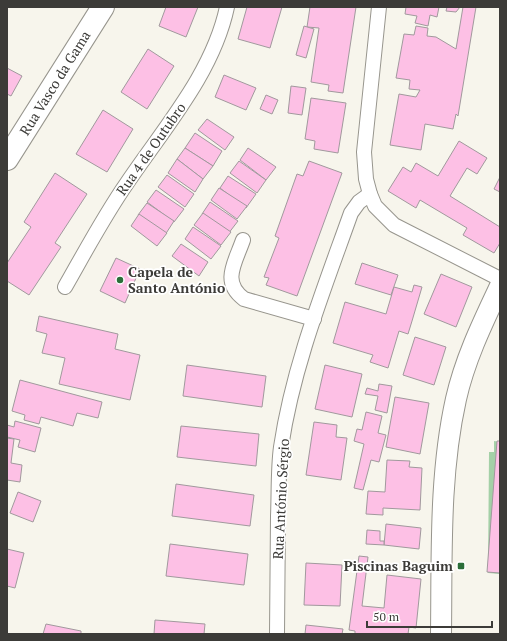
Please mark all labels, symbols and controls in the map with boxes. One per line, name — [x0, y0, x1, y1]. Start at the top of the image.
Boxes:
street label: Rua Vasco da Gama — [15, 27, 94, 139]
street label: Rua 4 de Outubro — [112, 98, 190, 199]
place label: Capela de Santo António — [128, 262, 225, 297]
marker: Capela de Santo António — [115, 275, 125, 285]
street label: Rua António Sérgio — [268, 438, 293, 560]
place label: Piscinas Baguim — [344, 556, 453, 575]
marker: Piscinas Baguim — [456, 561, 466, 571]
scale bar — [367, 603, 492, 629]
text: 50 m — [373, 609, 400, 624]

